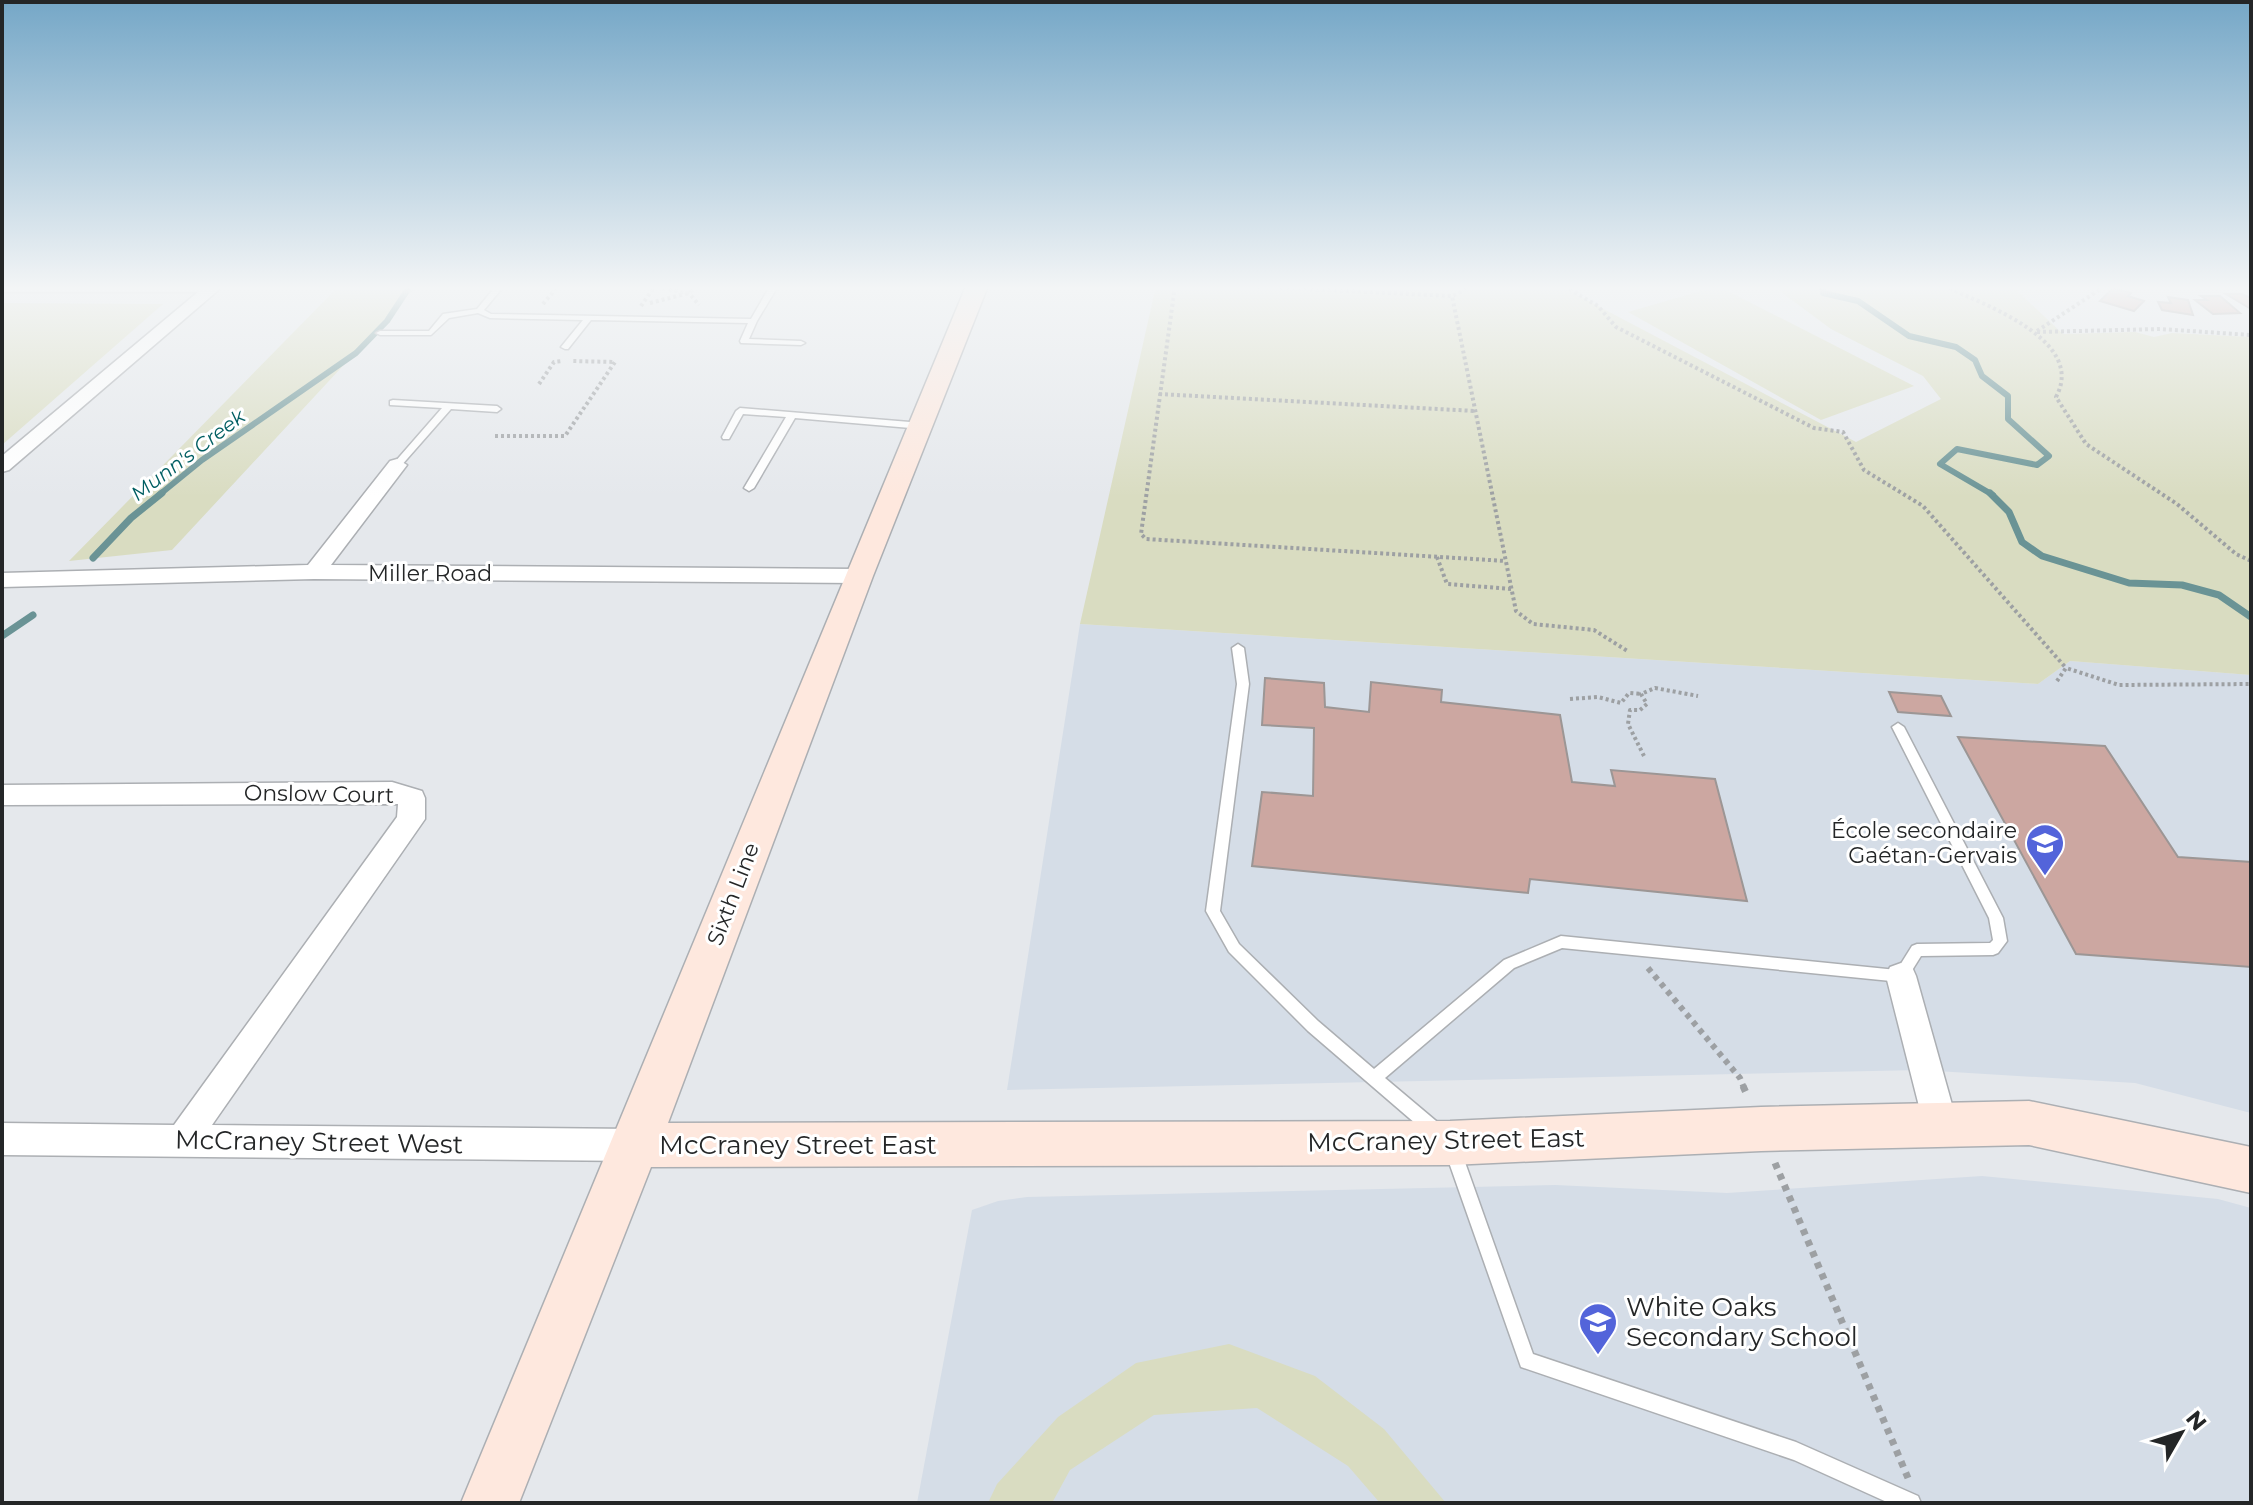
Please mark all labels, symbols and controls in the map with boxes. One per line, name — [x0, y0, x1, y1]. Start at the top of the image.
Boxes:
water label: Munn's Creek — [126, 404, 251, 506]
street label: Miller Road — [368, 560, 492, 587]
street label: Onslow Court — [244, 779, 394, 809]
place label: École secondaire Gaétan-Gervais — [1831, 817, 2017, 869]
school or university icon: École secondaire Gaétan-Gervais — [2024, 822, 2066, 877]
street label: Sixth Line — [701, 839, 765, 949]
street label: McCraney Street East — [1307, 1122, 1585, 1158]
street label: McCraney Street West — [175, 1123, 463, 1161]
street label: McCraney Street East — [659, 1129, 937, 1161]
place label: White Oaks Secondary School — [1626, 1291, 1858, 1353]
school or university icon: White Oaks Secondary School — [1577, 1301, 1619, 1356]
north arrow — [2141, 1393, 2221, 1473]
text: N — [2180, 1405, 2212, 1436]

